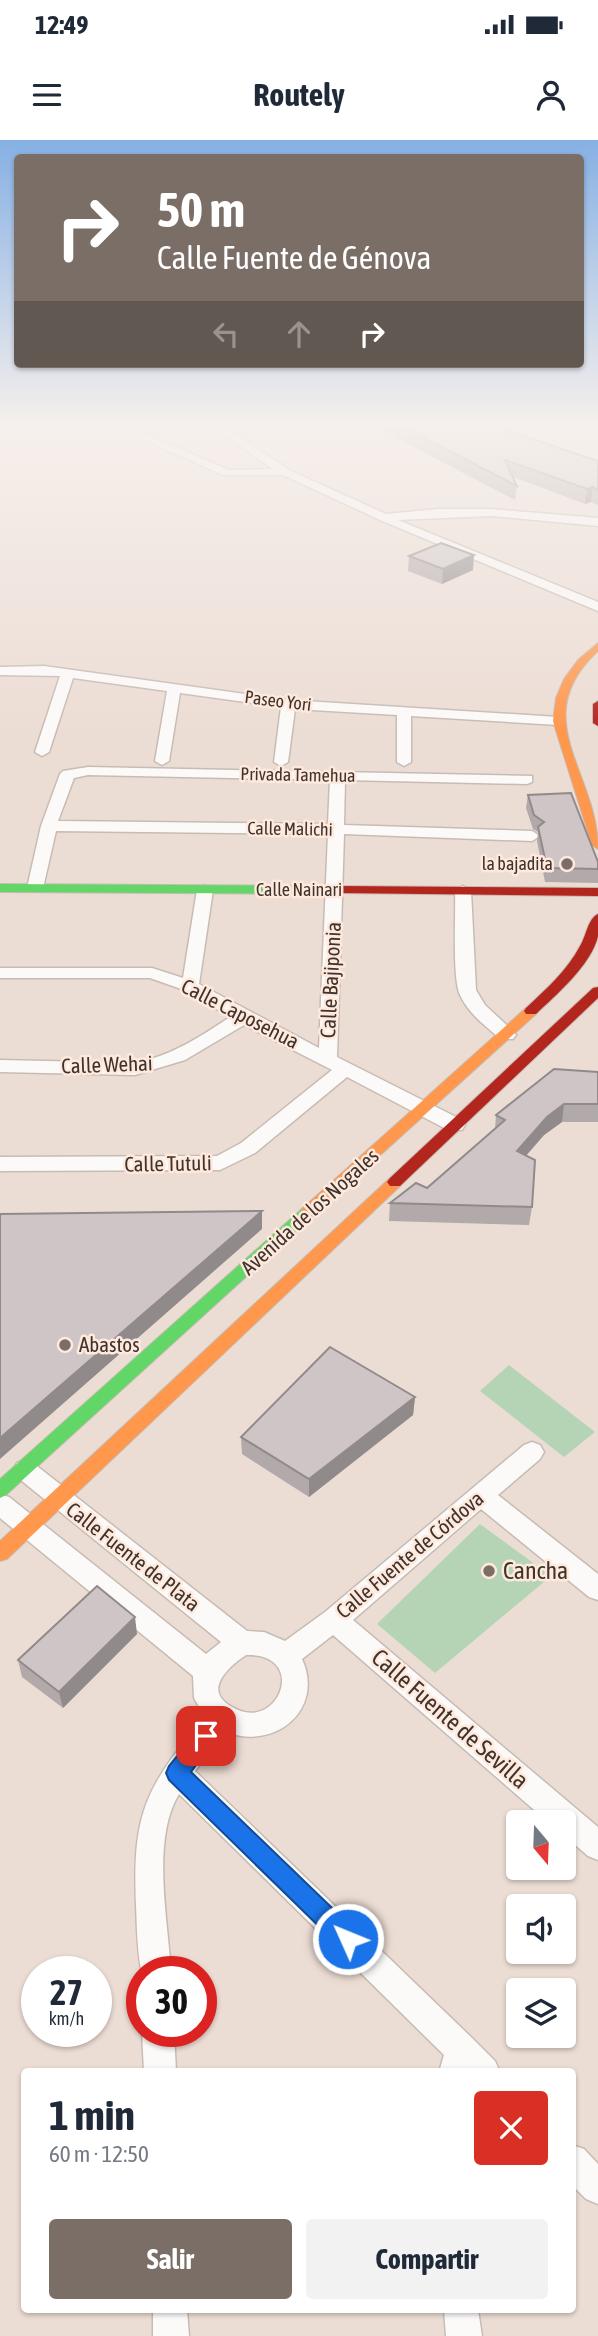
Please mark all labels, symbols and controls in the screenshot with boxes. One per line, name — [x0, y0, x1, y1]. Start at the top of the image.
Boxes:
text: 12:49 — [35, 10, 89, 40]
icon: menu — [28, 76, 66, 114]
text: Routely — [253, 76, 345, 113]
icon: person — [532, 76, 570, 114]
text: 50 m — [157, 181, 245, 237]
icon: right — [42, 182, 133, 273]
text: Calle Fuente de Génova — [157, 239, 431, 276]
icon: left — [207, 315, 245, 353]
icon: ahead — [280, 315, 318, 353]
icon: right — [353, 315, 391, 353]
street label: Paseo Yori — [244, 686, 313, 715]
street label: Privada Tamehua — [240, 763, 356, 786]
street label: Calle Malichi — [247, 817, 333, 840]
place label: la bajadita — [482, 853, 553, 874]
marker: la bajadita — [559, 856, 575, 872]
street label: Calle Nainari — [256, 879, 342, 900]
street label: Calle Bajiponia — [315, 921, 345, 1039]
street label: Calle Caposehua — [178, 973, 303, 1053]
street label: Calle Wehai — [61, 1050, 153, 1078]
street label: Avenida de los Nogales — [236, 1143, 383, 1279]
street label: Calle Tutuli — [124, 1150, 212, 1176]
place label: Abastos — [79, 1332, 140, 1356]
marker: Abastos — [57, 1337, 73, 1353]
street label: Calle Fuente de Córdova — [331, 1486, 488, 1623]
street label: Calle Fuente de Plata — [62, 1497, 205, 1616]
place label: Cancha — [503, 1557, 568, 1584]
marker: Cancha — [481, 1563, 497, 1579]
street label: Calle Fuente de Sevilla — [367, 1643, 534, 1794]
pin — [176, 1706, 236, 1766]
icon: arrive — [187, 1717, 225, 1755]
north arrow — [506, 1810, 576, 1880]
map controls — [506, 1810, 576, 2048]
button: sound — [506, 1894, 576, 1964]
position arrow — [311, 1902, 385, 1976]
speed limit sign: 30 — [126, 1956, 217, 2047]
text: 27 — [50, 1972, 83, 2012]
button: layers — [506, 1978, 576, 2048]
text: km/h — [49, 2008, 84, 2029]
text: 1 min — [49, 2091, 135, 2139]
button: close — [474, 2091, 548, 2165]
text: 60 m · 12:50 — [49, 2141, 149, 2167]
button: Salir — [49, 2219, 292, 2299]
button: Compartir — [306, 2219, 548, 2299]

